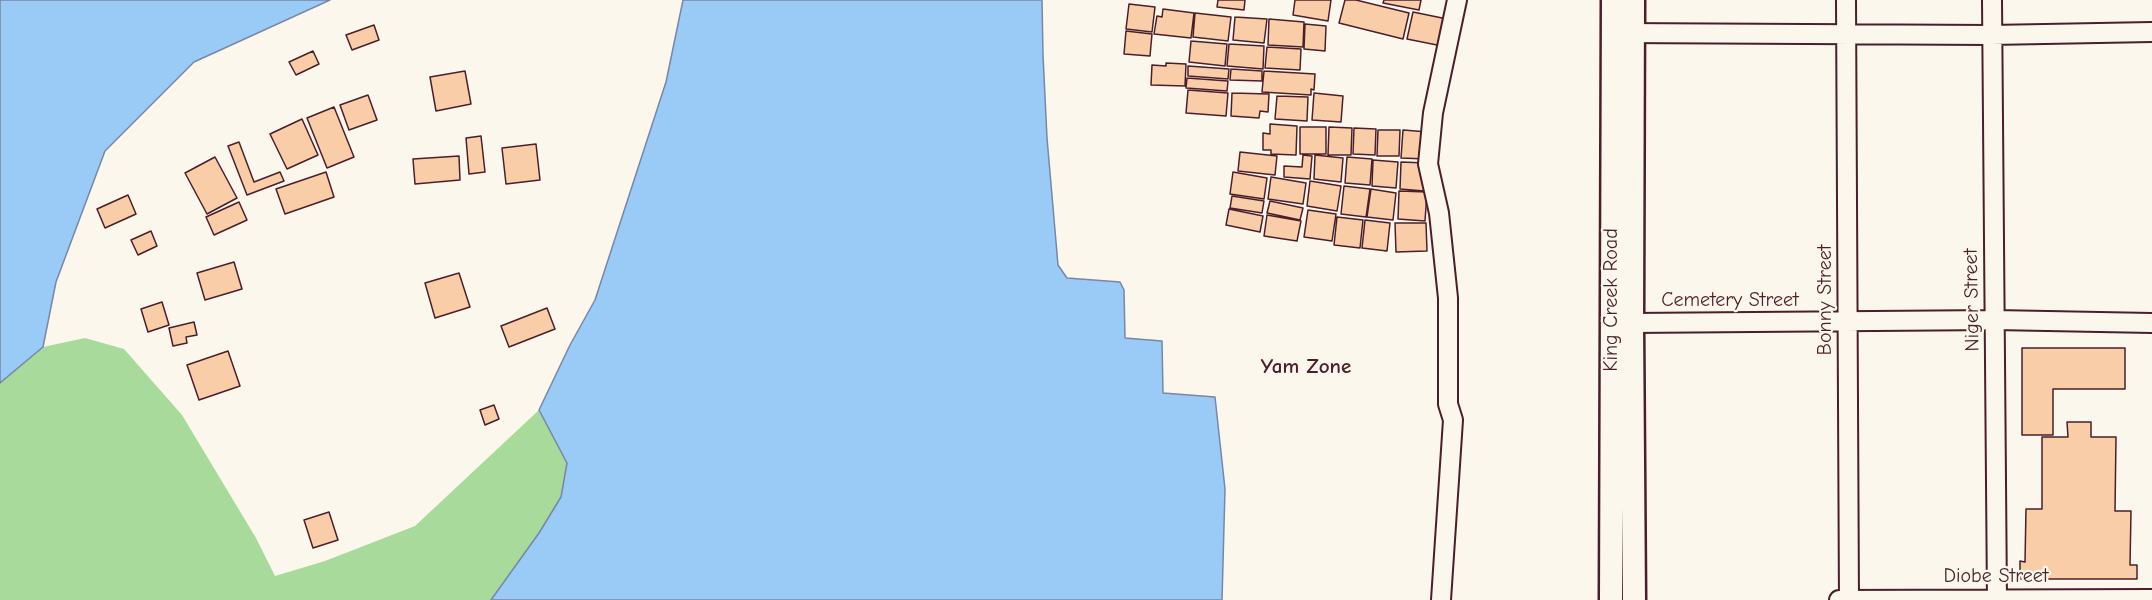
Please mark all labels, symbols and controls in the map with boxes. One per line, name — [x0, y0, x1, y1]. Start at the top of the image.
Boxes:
street label: King Creek Road — [1599, 228, 1623, 372]
street label: Bonny Street — [1813, 245, 1837, 355]
street label: Niger Street — [1959, 248, 1985, 352]
street label: Cemetery Street — [1661, 288, 1799, 312]
district label: Yam Zone — [1261, 354, 1351, 380]
street label: Diobe Street — [1943, 564, 2049, 588]

